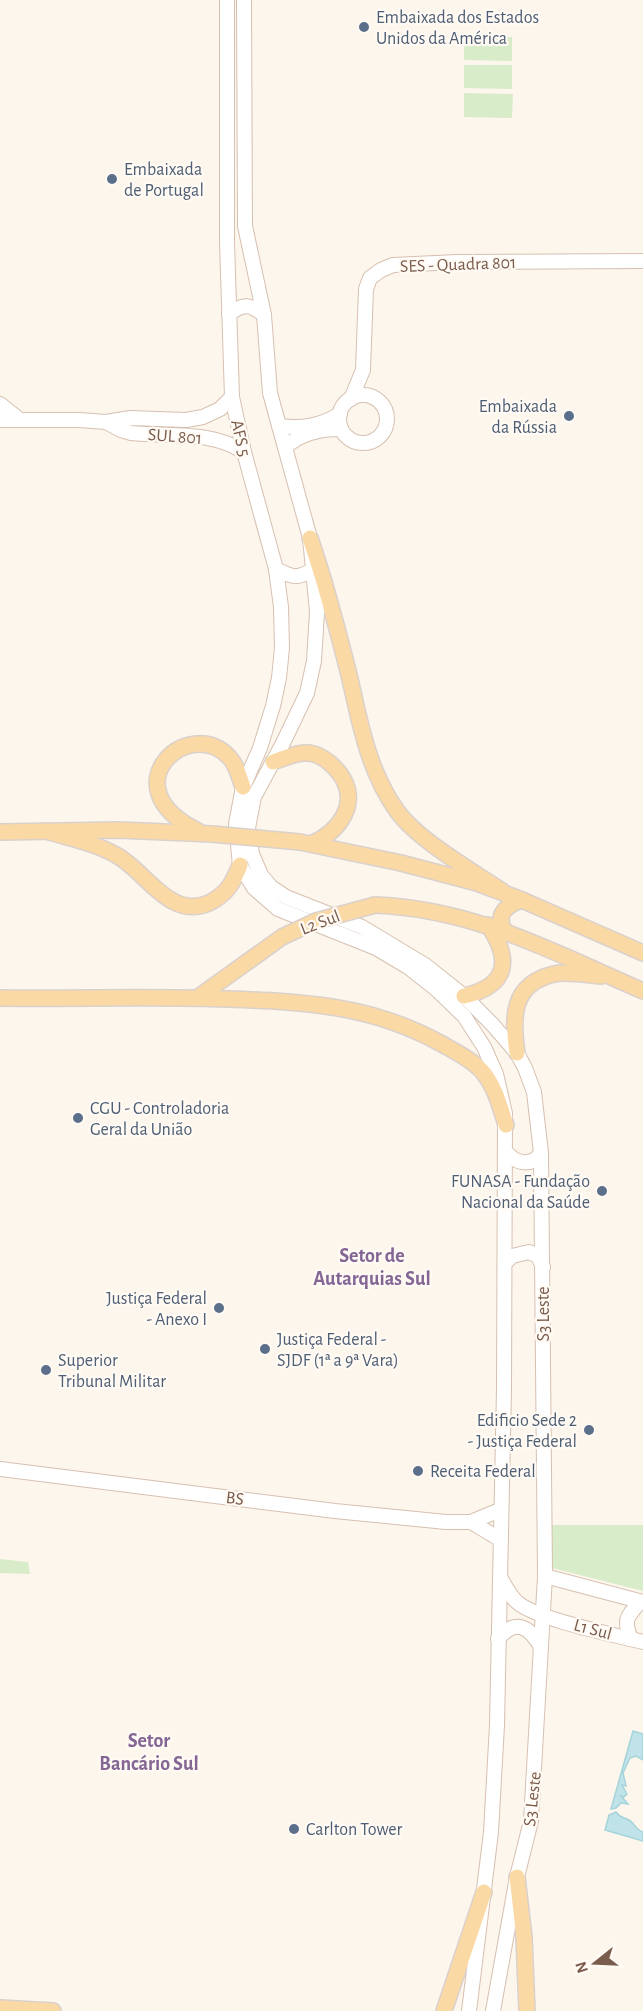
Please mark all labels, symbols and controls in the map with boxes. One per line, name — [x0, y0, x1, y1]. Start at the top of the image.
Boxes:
place label: Embaixada dos Estados Unidos da América — [376, 9, 539, 48]
marker: Embaixada dos Estados Unidos da América — [357, 20, 371, 34]
place label: Embaixada de Portugal — [124, 161, 204, 200]
marker: Embaixada de Portugal — [105, 172, 119, 186]
street label: SES - Quadra 801 — [399, 254, 517, 276]
place label: Embaixada da Rússia — [479, 398, 557, 437]
marker: Embaixada da Rússia — [562, 409, 576, 423]
street label: AFS 5 — [227, 418, 253, 458]
street label: SUL 801 — [147, 426, 203, 448]
street label: L2 Sul — [298, 907, 343, 939]
place label: CGU - Controladoria Geral da União — [90, 1100, 229, 1139]
marker: CGU - Controladoria Geral da União — [71, 1111, 85, 1125]
place label: FUNASA - Fundação Nacional da Saúde — [451, 1173, 590, 1212]
marker: FUNASA - Fundação Nacional da Saúde — [595, 1184, 609, 1198]
district label: Setor de Autarquias Sul — [313, 1246, 431, 1289]
street label: S3 Leste — [535, 1287, 553, 1341]
place label: Justiça Federal - Anexo I — [106, 1290, 207, 1329]
marker: Justiça Federal - Anexo I — [212, 1301, 226, 1315]
place label: Justiça Federal - SJDF (1ª a 9ª Vara) — [277, 1331, 399, 1370]
marker: Justiça Federal - SJDF (1ª a 9ª Vara) — [258, 1342, 272, 1356]
place label: Superior Tribunal Militar — [58, 1352, 166, 1391]
marker: Superior Tribunal Militar — [39, 1363, 53, 1377]
place label: Edificio Sede 2 - Justiça Federal — [468, 1412, 577, 1451]
marker: Edificio Sede 2 - Justiça Federal — [582, 1423, 596, 1437]
place label: Receita Federal — [430, 1463, 536, 1481]
marker: Receita Federal — [411, 1464, 425, 1478]
street label: BS — [225, 1489, 245, 1509]
street label: L1 Sul — [572, 1616, 614, 1644]
district label: Setor Bancário Sul — [99, 1731, 199, 1774]
street label: S3 Leste — [521, 1771, 545, 1827]
place label: Carlton Tower — [306, 1821, 403, 1839]
marker: Carlton Tower — [287, 1822, 301, 1836]
north arrow — [565, 1933, 625, 1993]
text: N — [572, 1960, 591, 1975]

